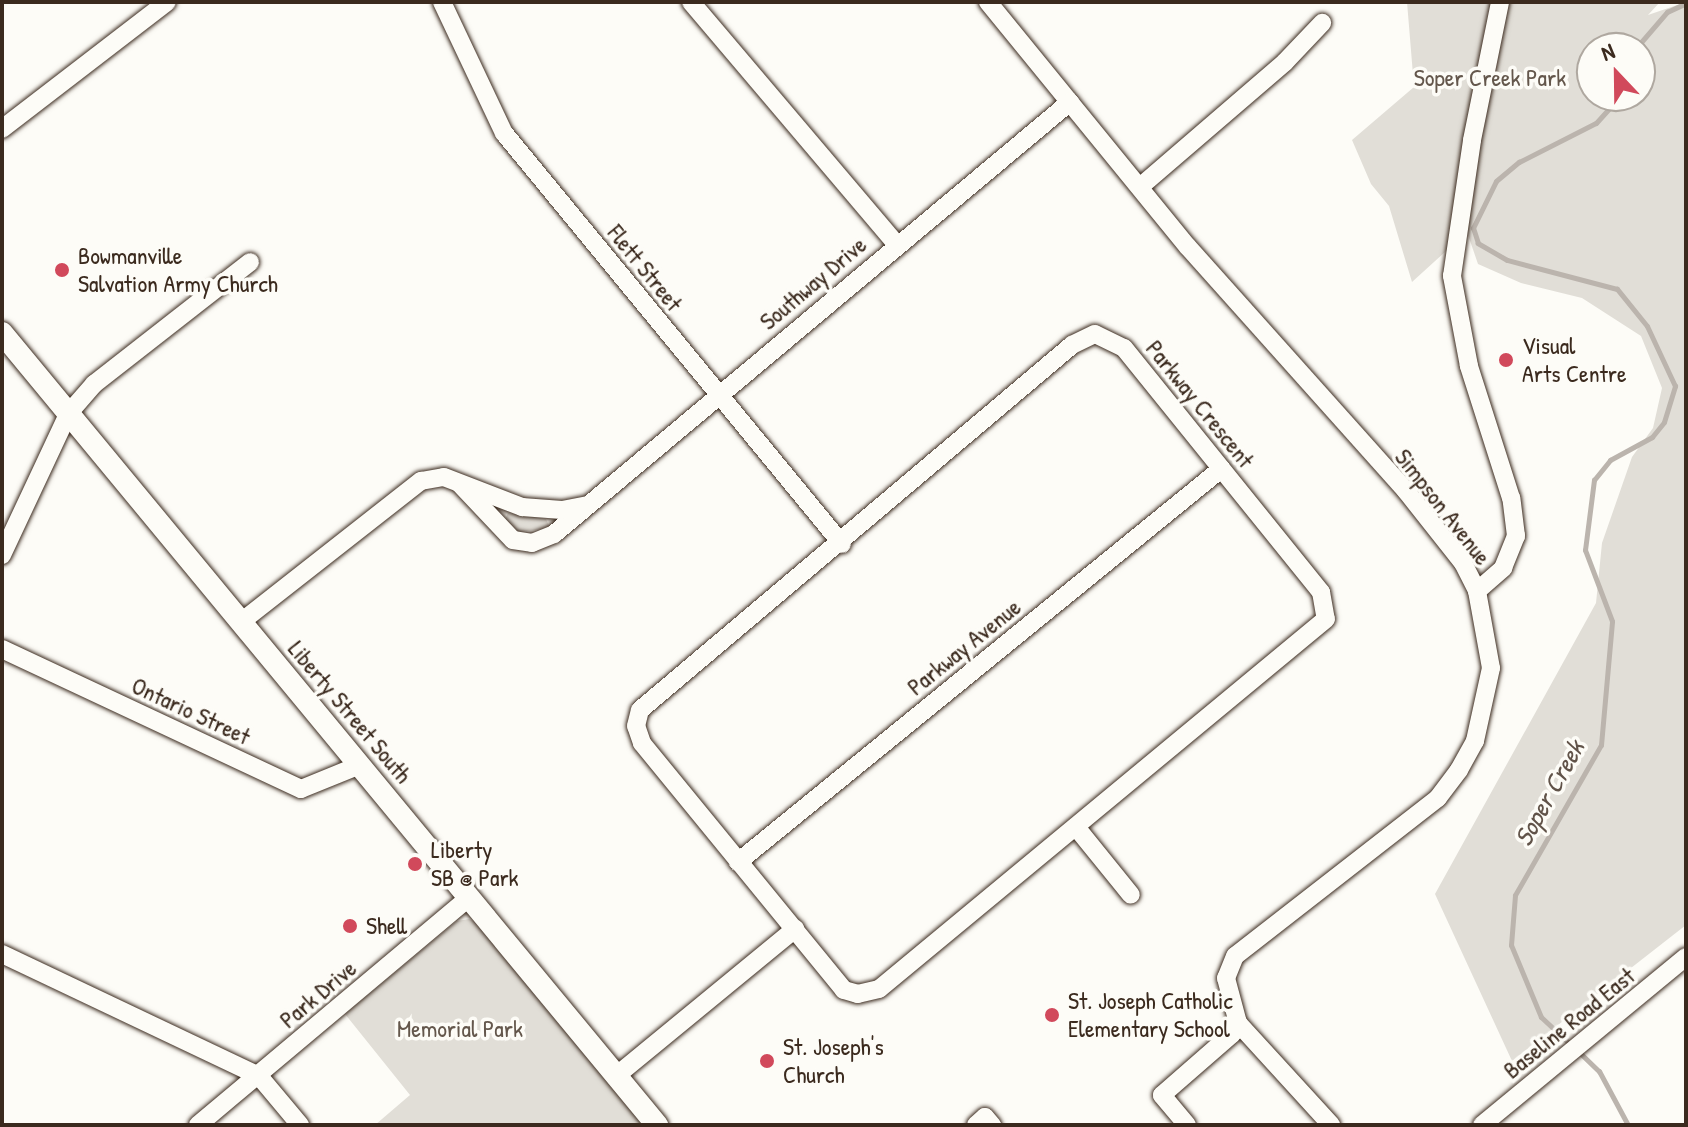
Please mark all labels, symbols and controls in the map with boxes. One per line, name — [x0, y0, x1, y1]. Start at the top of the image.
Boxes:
north arrow — [1576, 32, 1656, 112]
text: N — [1597, 35, 1619, 68]
park label: Soper Creek Park — [1414, 64, 1566, 92]
street label: Flett Street — [601, 219, 689, 317]
street label: Southway Drive — [754, 230, 872, 336]
place label: Bowmanville Salvation Army Church — [78, 242, 278, 298]
marker: Bowmanville Salvation Army Church — [53, 261, 71, 279]
place label: Visual Arts Centre — [1522, 332, 1627, 388]
street label: Parkway Crescent — [1140, 335, 1260, 473]
marker: Visual Arts Centre — [1497, 351, 1515, 369]
street label: Simpson Avenue — [1389, 443, 1497, 571]
street label: Parkway Avenue — [902, 593, 1026, 701]
street label: Liberty Street South — [282, 635, 418, 789]
street label: Ontario Street — [127, 671, 255, 751]
water label: Soper Creek — [1507, 735, 1591, 851]
place label: Liberty SB @ Park — [431, 836, 519, 892]
marker: Liberty SB @ Park — [406, 855, 424, 873]
place label: Shell — [366, 912, 407, 940]
marker: Shell — [341, 917, 359, 935]
street label: Park Drive — [274, 954, 362, 1034]
street label: Baseline Road East — [1498, 961, 1640, 1085]
place label: St. Joseph Catholic Elementary School — [1068, 987, 1233, 1043]
marker: St. Joseph Catholic Elementary School — [1043, 1006, 1061, 1024]
park label: Memorial Park — [397, 1015, 523, 1043]
place label: St. Joseph's Church — [783, 1033, 884, 1089]
marker: St. Joseph's Church — [758, 1052, 776, 1070]

